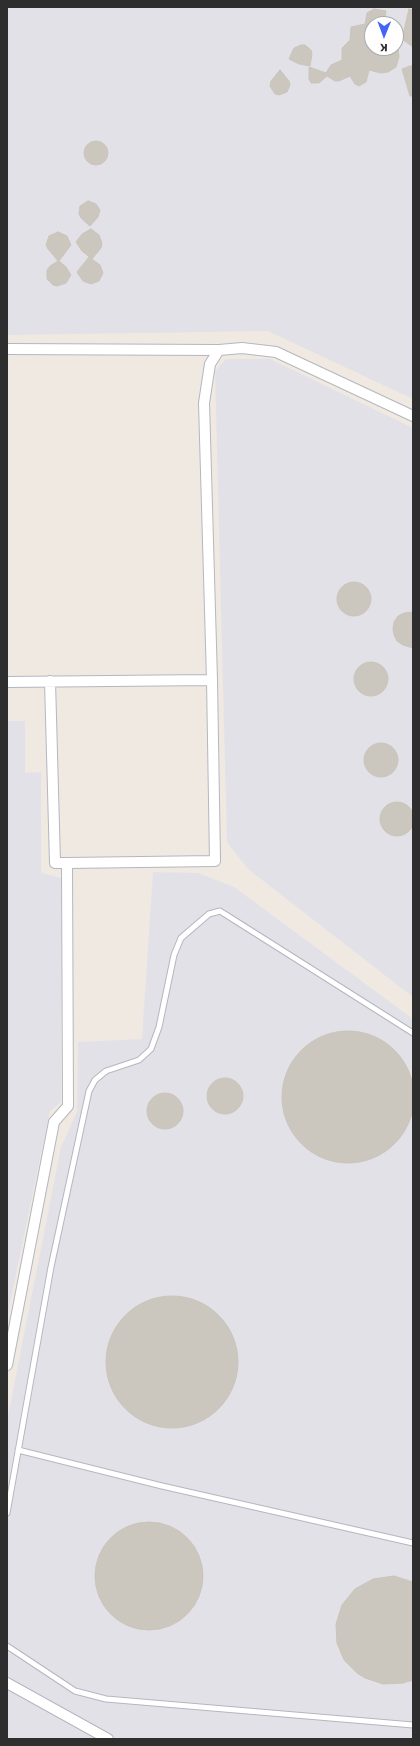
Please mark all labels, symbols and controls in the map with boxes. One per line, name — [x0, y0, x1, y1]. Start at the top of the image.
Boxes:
north arrow — [364, 16, 404, 56]
text: K — [380, 41, 388, 54]

